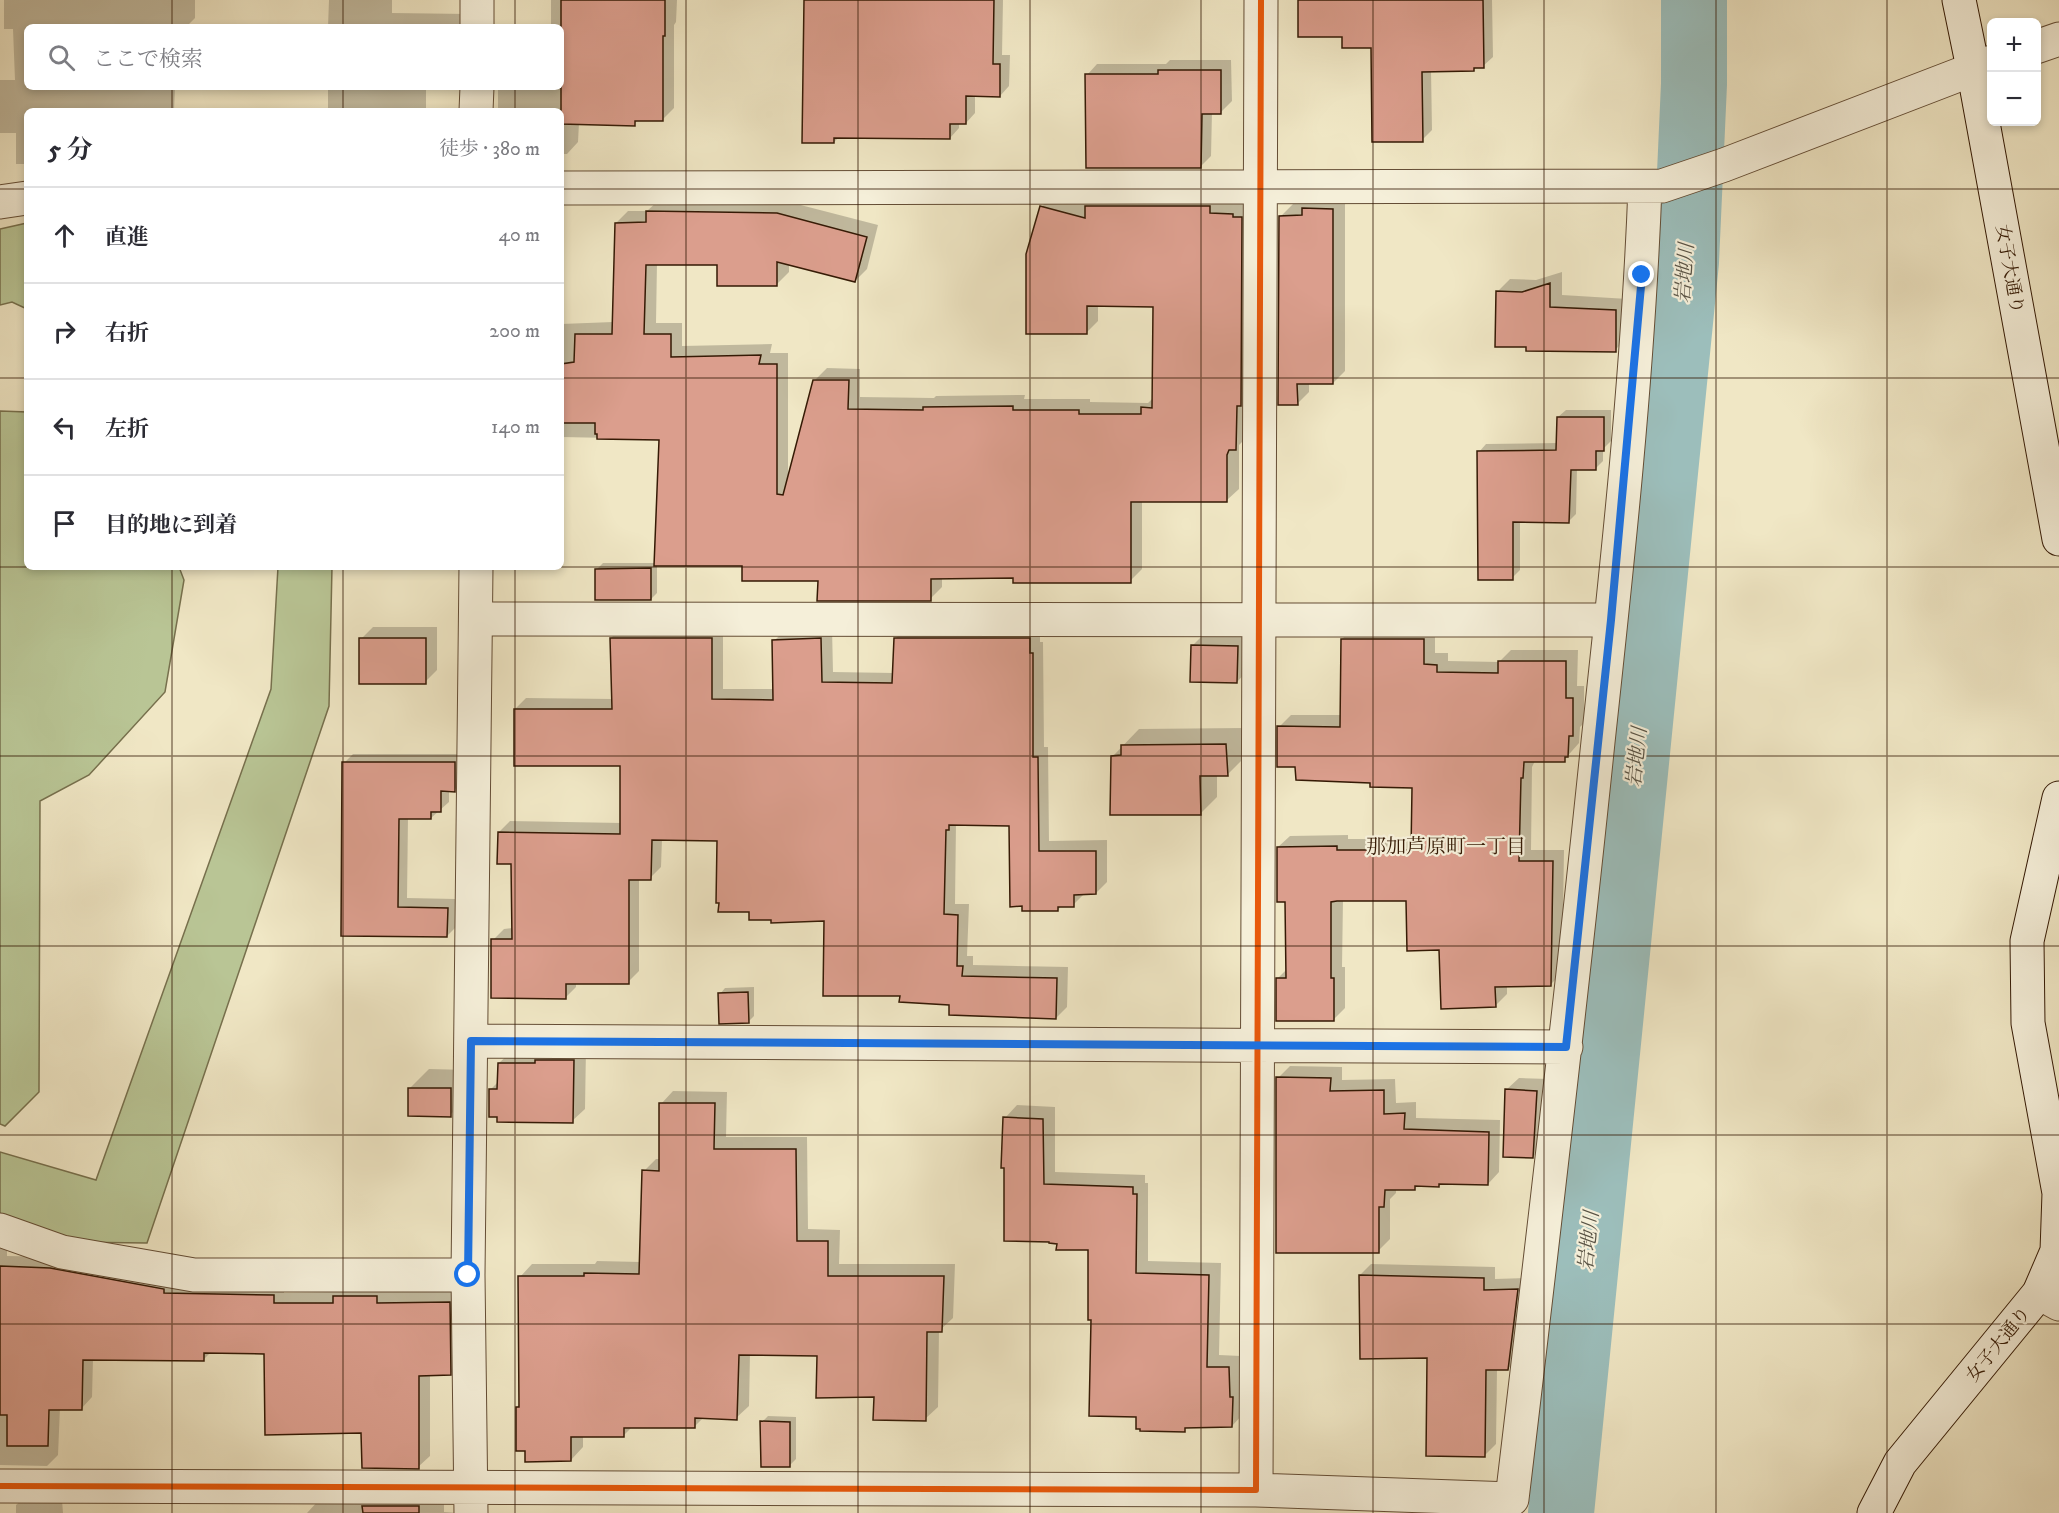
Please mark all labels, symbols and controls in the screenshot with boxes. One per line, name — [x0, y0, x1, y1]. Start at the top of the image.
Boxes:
map controls — [1987, 18, 2041, 126]
button: + — [1987, 18, 2041, 72]
search box — [24, 24, 564, 90]
icon: search — [45, 41, 78, 74]
text: ここで検索 — [93, 46, 203, 73]
button: − — [1987, 72, 2041, 126]
text: 5 分 — [48, 134, 93, 167]
text: 徒歩 · 380 m — [439, 137, 540, 162]
icon: ahead — [48, 219, 81, 252]
text: 40 m — [498, 223, 540, 248]
street label: 女子大通り — [1990, 223, 2028, 315]
text: 直進 — [105, 224, 149, 251]
water label: 岩地川 — [1671, 240, 1700, 304]
route end — [1628, 261, 1654, 287]
icon: right — [48, 315, 81, 348]
text: 200 m — [489, 319, 540, 344]
text: 右折 — [105, 320, 149, 347]
icon: left — [48, 411, 81, 444]
text: 140 m — [491, 415, 540, 440]
text: 左折 — [105, 416, 149, 443]
icon: arrive — [48, 507, 81, 540]
text: 目的地に到着 — [105, 512, 237, 539]
water label: 岩地川 — [1622, 724, 1653, 788]
district label: 那加芦原町一丁目 — [1366, 835, 1526, 860]
water label: 岩地川 — [1574, 1208, 1605, 1272]
route start — [454, 1261, 480, 1287]
street label: 女子大通り — [1962, 1303, 2036, 1387]

